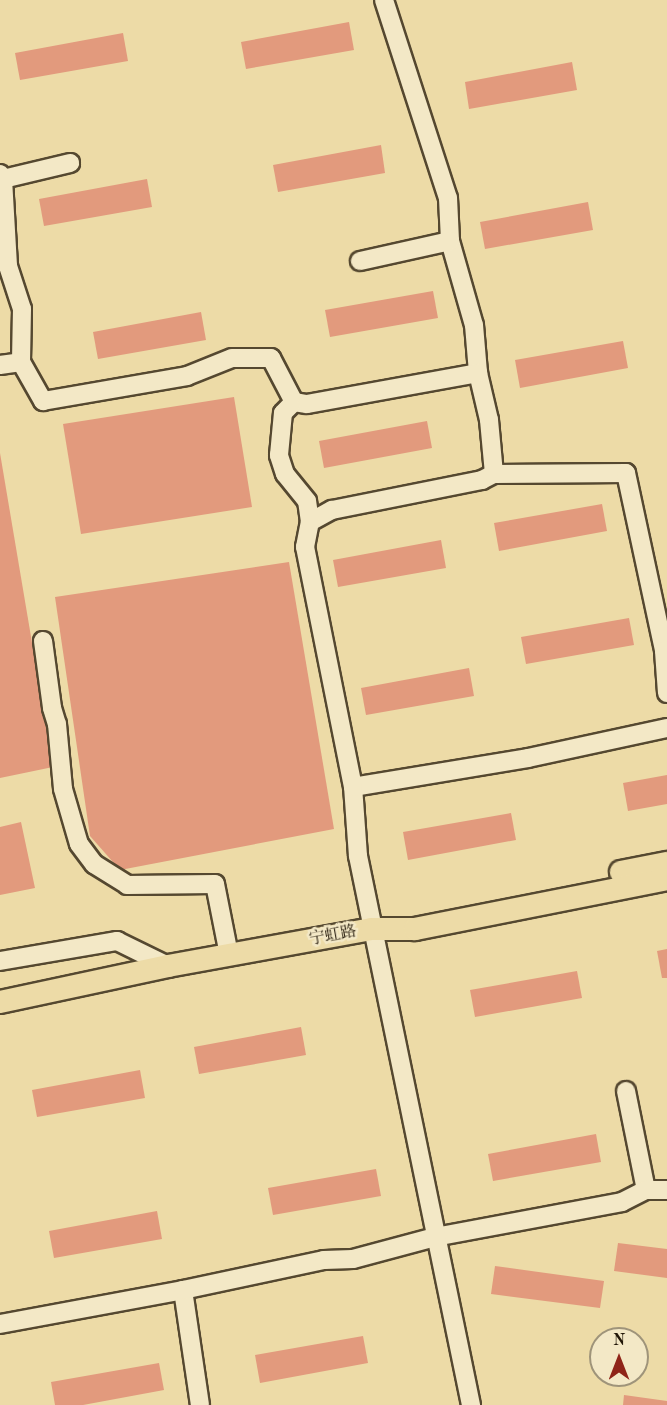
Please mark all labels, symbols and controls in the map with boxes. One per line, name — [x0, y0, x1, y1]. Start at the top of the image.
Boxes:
street label: 宁虹路 — [308, 922, 358, 950]
north arrow — [589, 1327, 649, 1387]
text: N — [613, 1333, 625, 1349]

